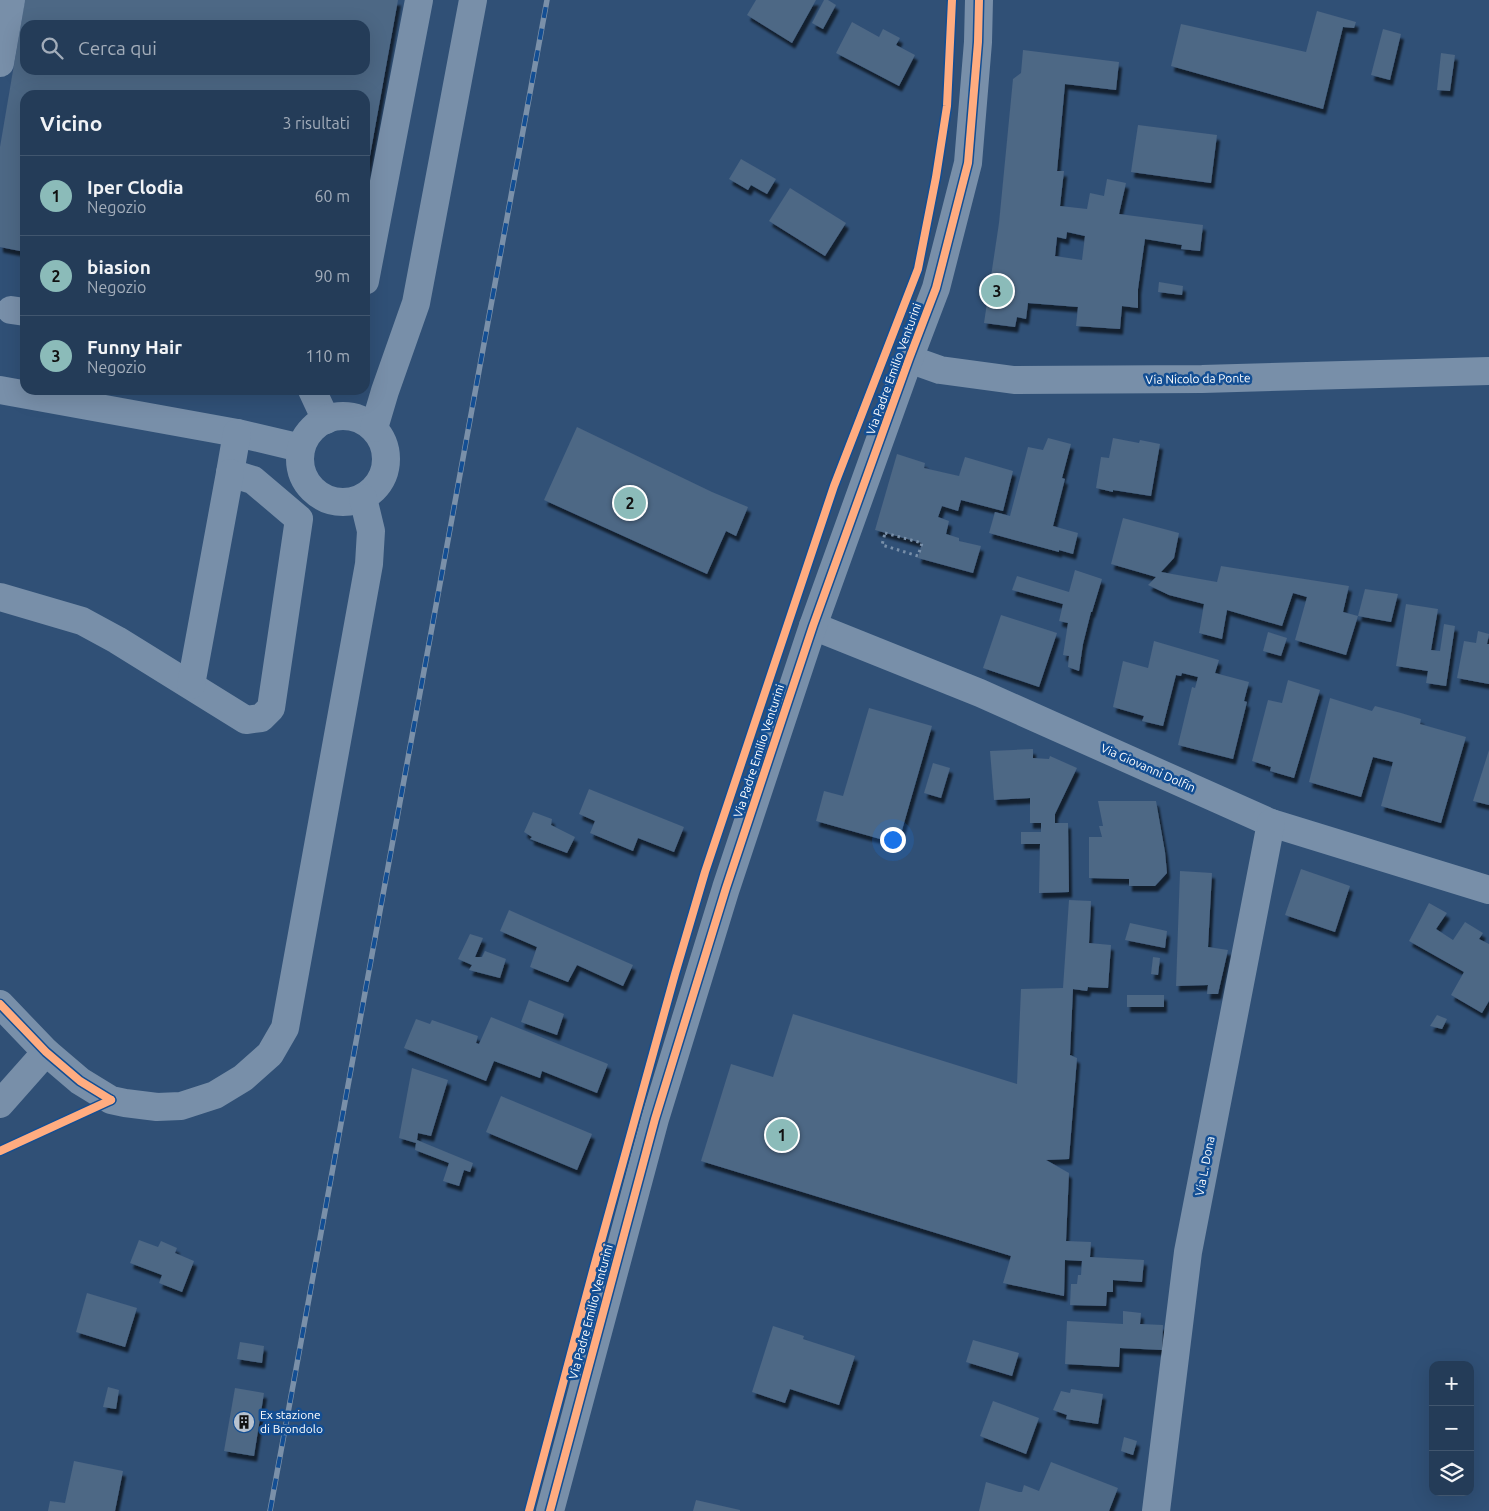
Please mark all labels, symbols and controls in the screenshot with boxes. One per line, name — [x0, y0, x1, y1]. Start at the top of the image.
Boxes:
search box — [20, 20, 370, 75]
icon: search — [38, 34, 66, 62]
text: Cerca qui — [78, 37, 157, 59]
text: Vicino — [40, 111, 102, 135]
text: 3 risultati — [282, 114, 350, 132]
text: Iper Clodia — [87, 176, 184, 198]
text: 1 — [51, 187, 61, 205]
text: 60 m — [314, 187, 350, 205]
text: Negozio — [87, 198, 146, 216]
text: biasion — [87, 256, 151, 278]
text: 2 — [51, 267, 61, 285]
text: 90 m — [314, 267, 350, 285]
pin: 3 — [981, 272, 1013, 310]
text: Negozio — [87, 278, 146, 296]
street label: Via Padre Emilio Venturini — [864, 301, 923, 437]
text: Funny Hair — [87, 336, 182, 358]
text: 3 — [51, 347, 61, 365]
text: 110 m — [305, 347, 350, 365]
text: Negozio — [87, 358, 146, 376]
street label: Via Nicolo da Ponte — [1145, 371, 1251, 386]
pin: 2 — [614, 484, 646, 522]
street label: Via Padre Emilio Venturini — [731, 683, 786, 819]
street label: Via Giovanni Dolfin — [1099, 741, 1197, 794]
your location — [880, 827, 906, 853]
pin: 1 — [766, 1116, 798, 1154]
street label: Via L. Dona — [1192, 1135, 1217, 1197]
street label: Via Padre Emilio Venturini — [566, 1243, 615, 1381]
map controls — [1429, 1361, 1474, 1496]
button: + — [1429, 1361, 1474, 1406]
button: − — [1429, 1406, 1474, 1451]
place label: Ex stazione di Brondolo — [260, 1408, 323, 1435]
building icon: Ex stazione di Brondolo — [232, 1410, 256, 1434]
button: layers — [1429, 1451, 1474, 1496]

